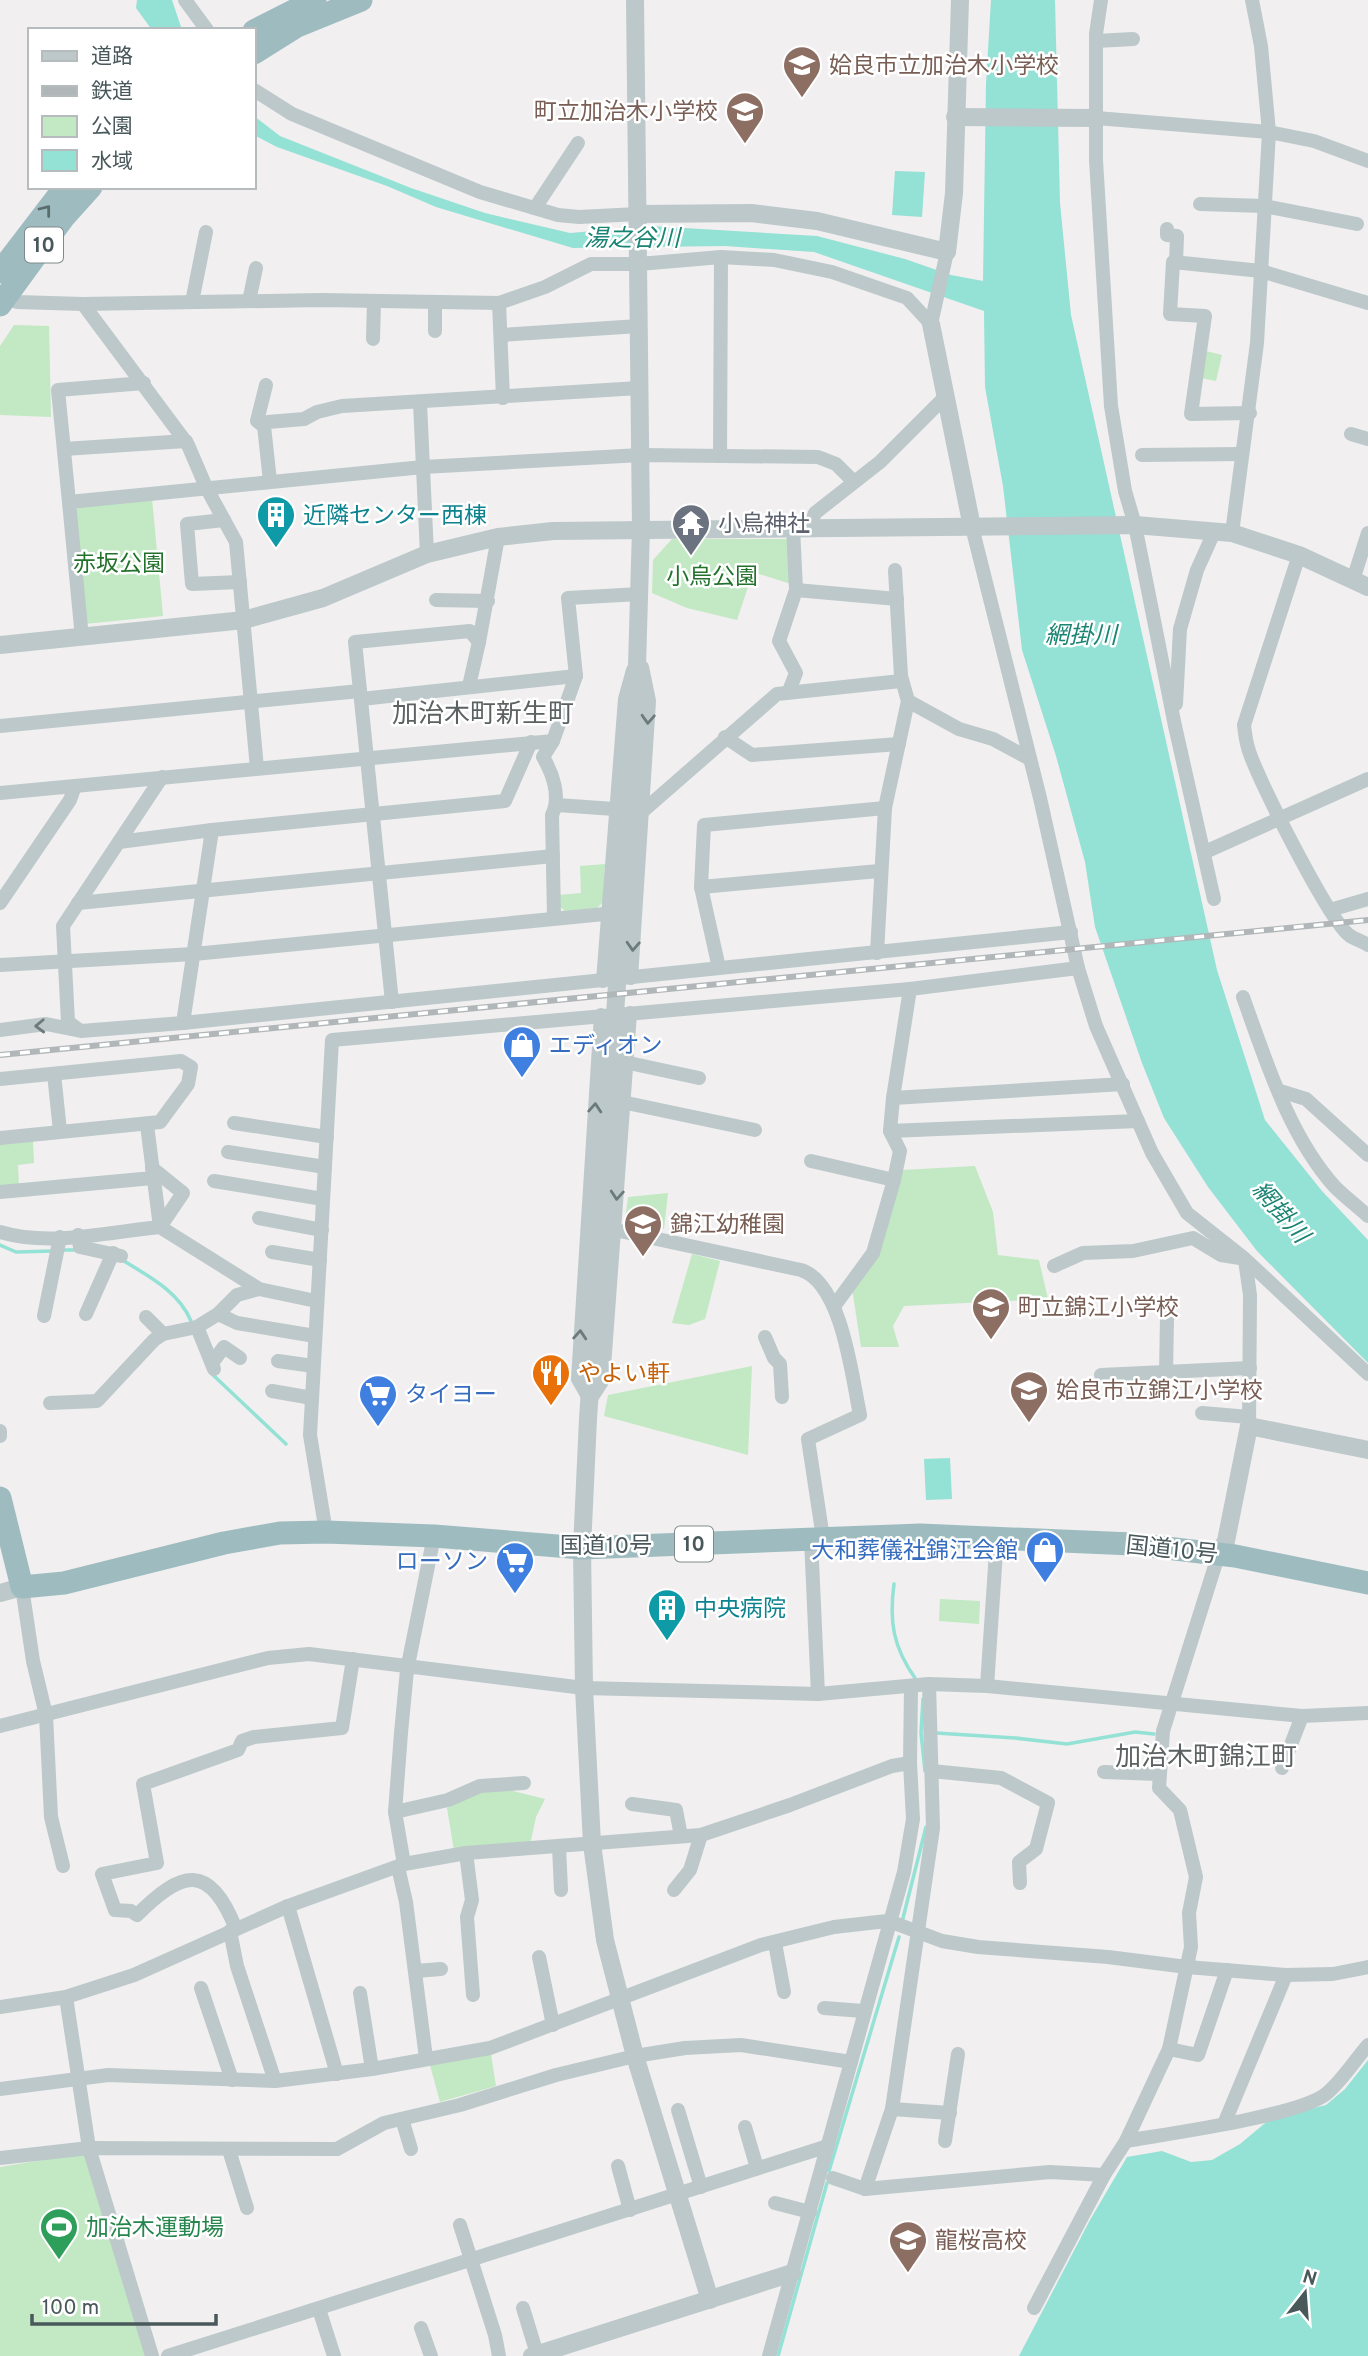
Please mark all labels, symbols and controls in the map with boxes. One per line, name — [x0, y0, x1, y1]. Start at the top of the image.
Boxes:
legend — [28, 28, 256, 189]
text: 道路 — [91, 44, 133, 71]
school or university icon: 姶良市立加治木小学校 — [781, 44, 823, 99]
place label: 姶良市立加治木小学校 — [829, 53, 1059, 82]
text: 鉄道 — [91, 79, 133, 106]
school or university icon: 町立加治木小学校 — [724, 90, 766, 145]
place label: 町立加治木小学校 — [534, 99, 718, 128]
text: 公園 — [91, 114, 133, 141]
text: 水域 — [91, 149, 133, 176]
one-way arrow — [38, 205, 51, 217]
water label: 湯之谷川 — [584, 225, 683, 255]
road number: 10 — [25, 228, 63, 262]
building icon: 近隣センター西棟 — [255, 494, 297, 549]
temple icon: 小烏神社 — [670, 502, 712, 557]
place label: 近隣センター西棟 — [303, 503, 487, 532]
place label: 小烏神社 — [718, 511, 810, 540]
park label: 赤坂公園 — [73, 551, 165, 580]
park label: 小烏公園 — [666, 564, 758, 593]
water label: 網掛川 — [1045, 622, 1120, 652]
district label: 加治木町新生町 — [392, 699, 574, 732]
one-way arrow — [641, 714, 656, 725]
one-way arrow — [625, 941, 640, 952]
one-way arrow — [35, 1018, 45, 1034]
shop icon: エディオン — [501, 1024, 543, 1079]
place label: エディオン — [549, 1033, 662, 1062]
one-way arrow — [587, 1102, 602, 1113]
water label: 網掛川 — [1245, 1176, 1316, 1253]
one-way arrow — [610, 1189, 625, 1200]
school or university icon: 錦江幼稚園 — [622, 1203, 664, 1258]
place label: 錦江幼稚園 — [670, 1212, 785, 1241]
school or university icon: 町立錦江小学校 — [970, 1286, 1012, 1341]
place label: 町立錦江小学校 — [1018, 1295, 1179, 1324]
one-way arrow — [573, 1329, 588, 1340]
restaurant icon: やよい軒 — [530, 1352, 572, 1407]
place label: やよい軒 — [578, 1361, 670, 1390]
school or university icon: 姶良市立錦江小学校 — [1008, 1369, 1050, 1424]
supermarket icon: タイヨー — [357, 1373, 399, 1428]
place label: 姶良市立錦江小学校 — [1056, 1378, 1263, 1407]
place label: タイヨー — [405, 1382, 497, 1411]
road number: 10 — [675, 1526, 713, 1562]
shop icon: 大和葬儀社錦江会館 — [1024, 1529, 1066, 1584]
street label: 国道10号 — [1124, 1532, 1219, 1571]
street label: 国道10号 — [560, 1533, 652, 1562]
place label: 大和葬儀社錦江会館 — [811, 1538, 1018, 1567]
supermarket icon: ローソン — [494, 1540, 536, 1595]
place label: ローソン — [396, 1549, 488, 1578]
building icon: 中央病院 — [646, 1587, 688, 1642]
place label: 中央病院 — [694, 1596, 786, 1625]
district label: 加治木町錦江町 — [1115, 1742, 1297, 1775]
sports icon: 加治木運動場 — [38, 2206, 80, 2261]
place label: 加治木運動場 — [86, 2215, 224, 2244]
school or university icon: 龍桜高校 — [887, 2219, 929, 2274]
place label: 龍桜高校 — [935, 2228, 1027, 2257]
north arrow — [1270, 2258, 1340, 2328]
text: N — [1299, 2265, 1319, 2292]
scale bar — [32, 2282, 215, 2326]
text: 100 m — [42, 2295, 99, 2322]

